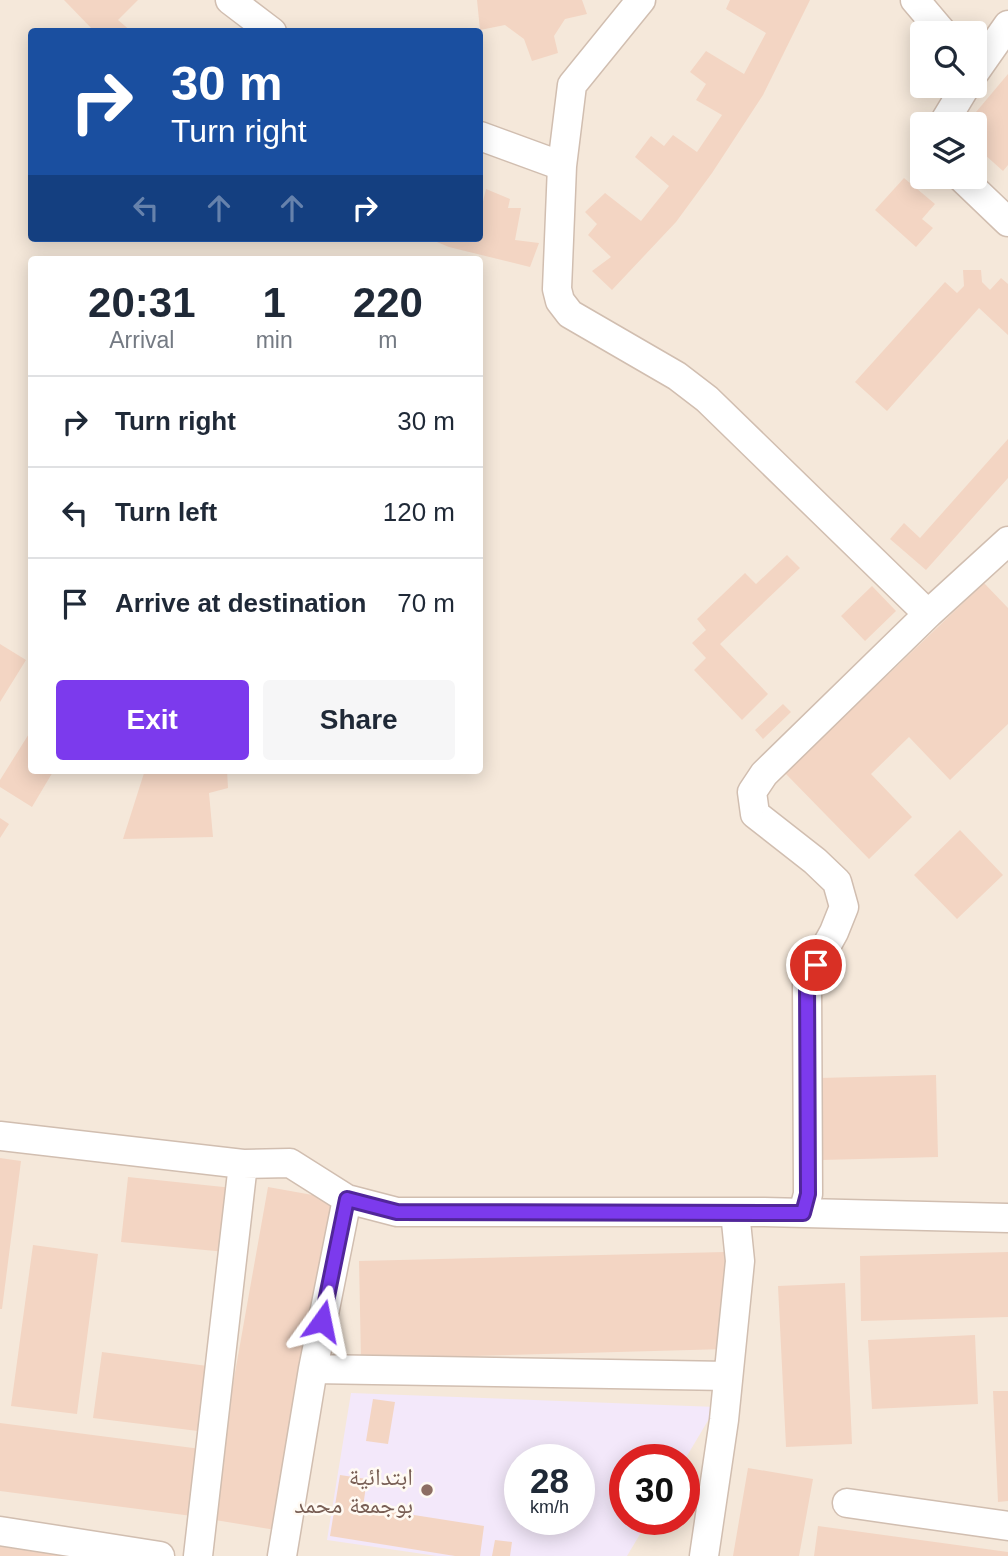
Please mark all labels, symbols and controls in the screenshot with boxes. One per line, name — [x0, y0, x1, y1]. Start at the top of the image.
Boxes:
map controls — [910, 21, 987, 189]
button: search — [910, 21, 987, 98]
icon: right — [56, 56, 147, 147]
text: 30 m — [171, 56, 283, 110]
button: layers — [910, 112, 987, 189]
text: Turn right — [171, 113, 307, 149]
icon: left — [127, 189, 165, 227]
icon: ahead — [200, 189, 238, 227]
icon: ahead — [273, 189, 311, 227]
icon: right — [346, 189, 384, 227]
text: 20:31 — [88, 279, 196, 326]
text: 1 — [262, 279, 286, 326]
text: 220 — [353, 279, 423, 326]
text: Arrival — [109, 327, 174, 353]
text: min — [256, 327, 293, 353]
text: m — [378, 327, 397, 353]
icon: right — [56, 403, 94, 441]
text: Turn right — [115, 406, 236, 436]
text: 30 m — [397, 406, 455, 436]
icon: left — [56, 494, 94, 532]
text: Turn left — [115, 497, 217, 527]
text: 120 m — [383, 497, 455, 527]
icon: arrive — [56, 585, 94, 623]
text: Arrive at destination — [115, 588, 366, 618]
text: 70 m — [397, 588, 455, 618]
button: Exit — [56, 680, 249, 760]
button: Share — [263, 680, 455, 760]
pin — [786, 935, 846, 995]
icon: arrive — [797, 946, 835, 984]
position arrow — [285, 1284, 359, 1358]
speed limit sign: 30 — [609, 1444, 700, 1535]
text: 28 — [530, 1461, 569, 1500]
place label: ابتدائية بوجمعة محمد — [294, 1463, 413, 1518]
marker: ابتدائية بوجمعة محمد — [419, 1482, 435, 1498]
text: km/h — [530, 1497, 569, 1517]

